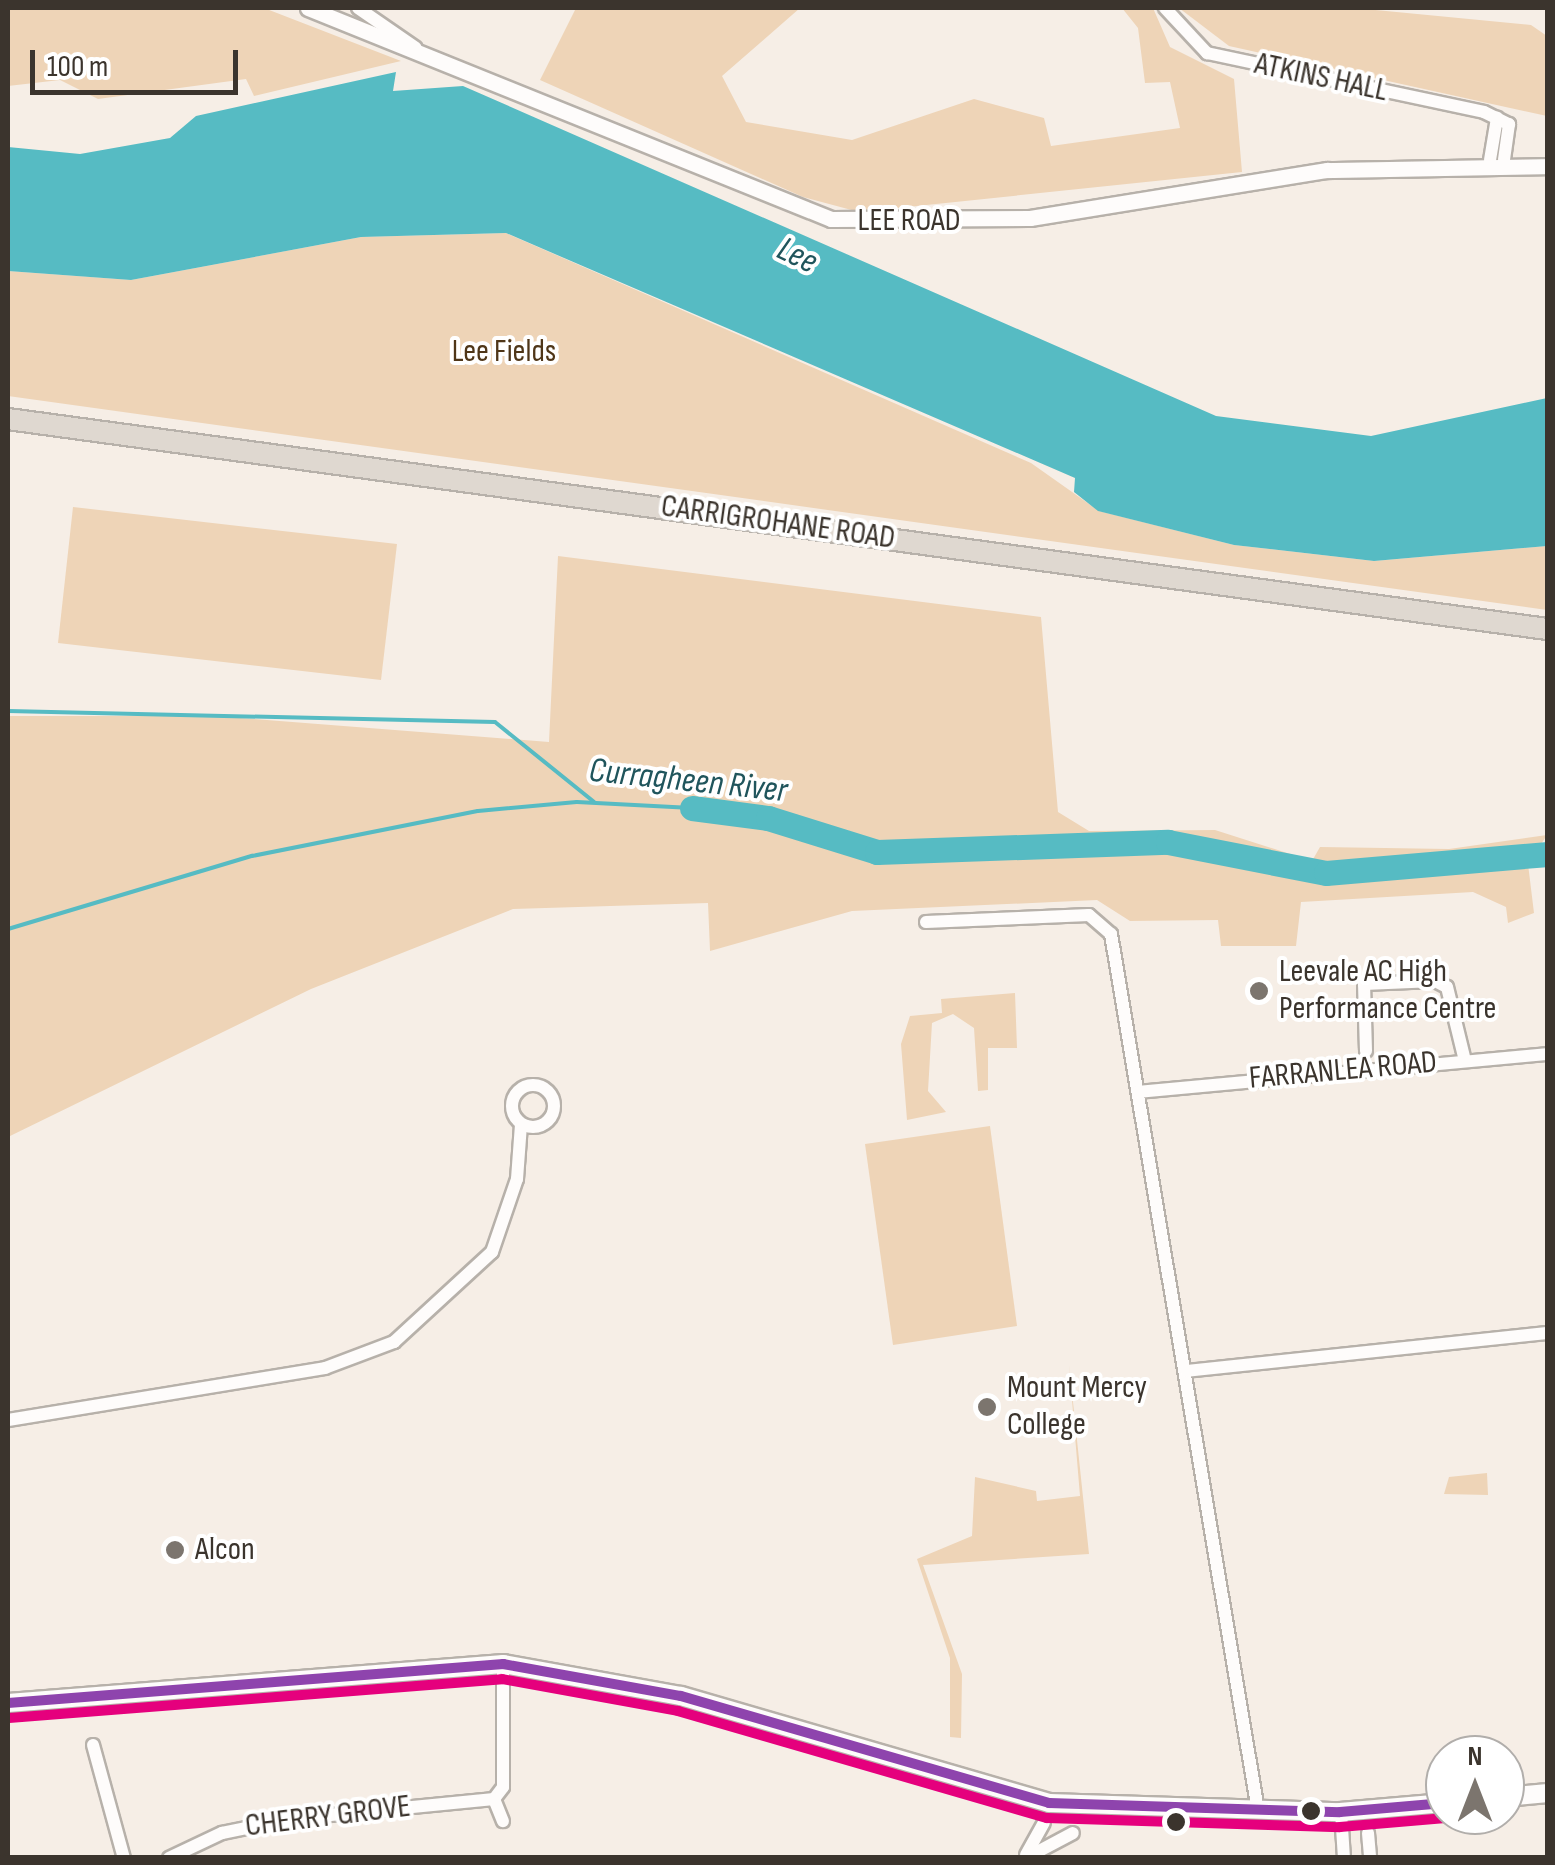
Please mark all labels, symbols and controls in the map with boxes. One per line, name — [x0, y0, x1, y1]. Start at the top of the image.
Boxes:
scale bar — [35, 30, 242, 92]
street label: ATKINS HALL — [1251, 45, 1391, 111]
text: 100 m — [47, 49, 108, 85]
street label: LEE ROAD — [858, 202, 960, 240]
water label: Lee — [770, 228, 824, 284]
park label: Lee Fields — [452, 333, 556, 371]
street label: CARRIGROHANE ROAD — [659, 488, 897, 558]
water label: Curragheen River — [587, 750, 789, 812]
place label: Leevale AC High Performance Centre — [1279, 954, 1496, 1029]
marker: Leevale AC High Performance Centre — [1248, 980, 1270, 1002]
street label: FARRANLEA ROAD — [1248, 1044, 1438, 1098]
place label: Mount Mercy College — [1007, 1370, 1147, 1445]
marker: Mount Mercy College — [976, 1396, 998, 1418]
place label: Alcon — [195, 1531, 255, 1569]
marker: Alcon — [164, 1539, 186, 1561]
north arrow — [1425, 1735, 1525, 1835]
text: N — [1468, 1740, 1482, 1773]
street label: CHERRY GROVE — [243, 1788, 413, 1846]
unlabelled marker — [1301, 1801, 1321, 1821]
unlabelled marker — [1166, 1812, 1186, 1832]

